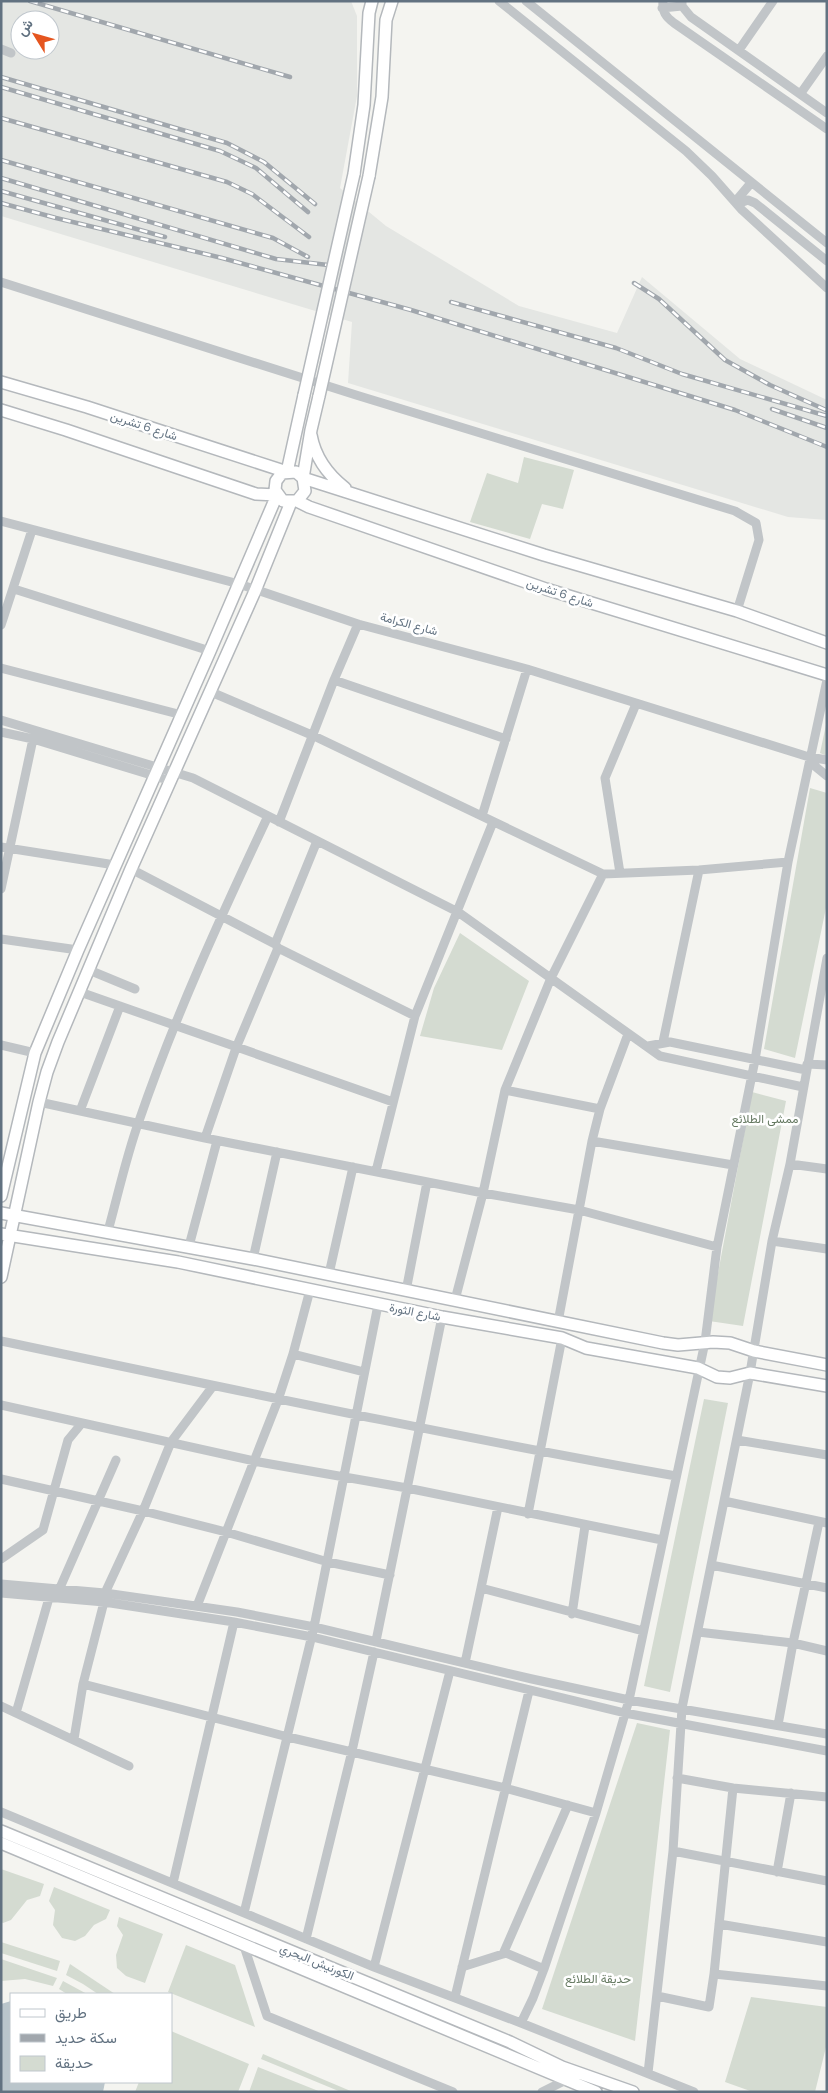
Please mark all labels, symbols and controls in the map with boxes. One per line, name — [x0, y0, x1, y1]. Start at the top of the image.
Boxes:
north arrow — [10, 10, 60, 60]
text: ش — [12, 15, 37, 39]
street label: شارع 6 تشرين — [108, 408, 179, 445]
street label: شارع 6 تشرين — [524, 575, 595, 612]
street label: شارع الكرامة — [378, 609, 440, 640]
park label: ممشى الطلائع — [732, 1111, 798, 1128]
street label: شارع الثورة — [388, 1299, 442, 1326]
street label: الكورنيش البحري — [277, 1940, 356, 1986]
park label: حديقة الطلائع — [565, 1971, 631, 1988]
legend — [10, 1993, 172, 2083]
text: طريق — [55, 2003, 87, 2023]
text: سكة حديد — [55, 2028, 117, 2048]
text: حديقة — [55, 2053, 93, 2073]

